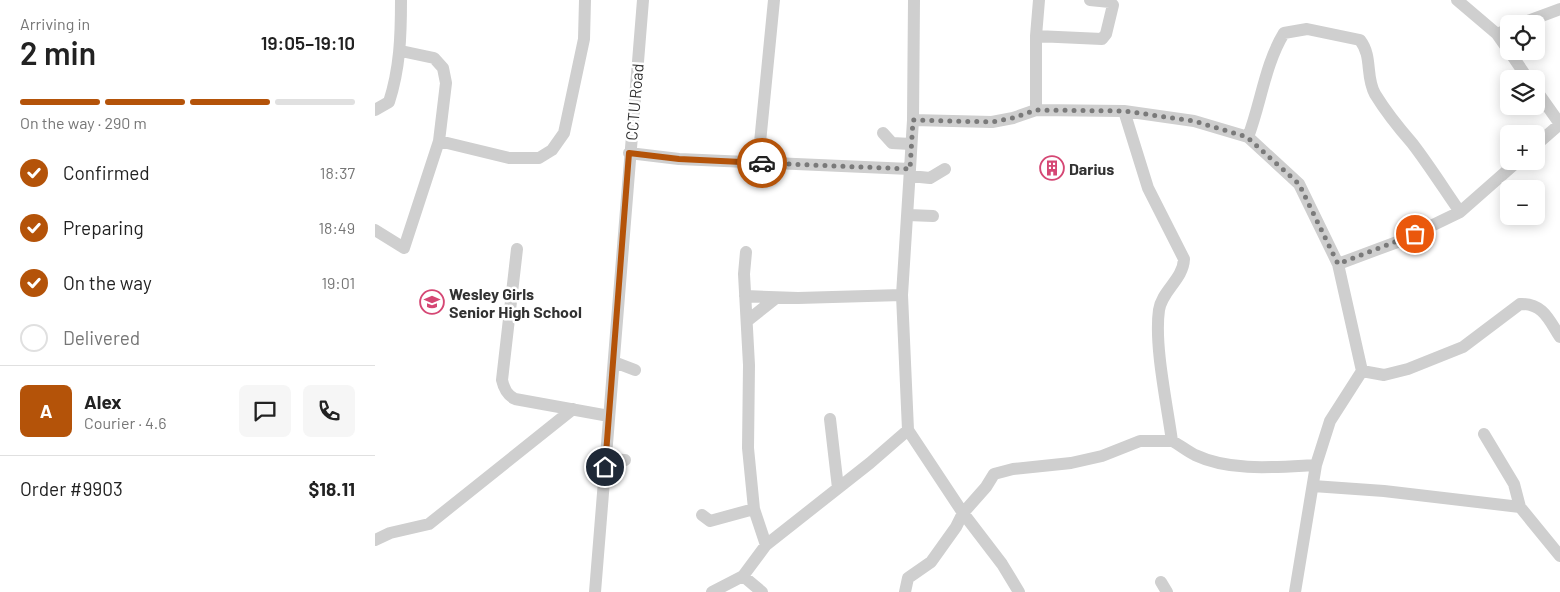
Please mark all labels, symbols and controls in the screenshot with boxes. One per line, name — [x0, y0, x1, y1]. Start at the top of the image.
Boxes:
text: Arriving in — [20, 14, 90, 33]
map controls — [1500, 15, 1545, 225]
button: locate — [1500, 15, 1545, 60]
text: 19:05–19:10 — [261, 31, 355, 54]
text: 2 min — [20, 33, 96, 71]
street label: CCTU Road — [621, 63, 647, 141]
button: layers — [1500, 70, 1545, 115]
text: On the way · 290 m — [20, 113, 147, 132]
button: + — [1500, 125, 1545, 170]
courier — [737, 138, 787, 188]
icon: car — [748, 149, 776, 177]
building icon: Darius — [1039, 155, 1065, 181]
icon: check — [20, 159, 48, 187]
place label: Darius — [1069, 159, 1114, 178]
text: Confirmed — [63, 161, 150, 184]
text: 18:37 — [320, 163, 355, 182]
button: − — [1500, 180, 1545, 225]
pin — [1394, 213, 1436, 255]
icon: check — [20, 214, 48, 242]
text: Preparing — [63, 216, 144, 239]
text: 18:49 — [318, 218, 355, 237]
icon: bag — [1401, 220, 1429, 248]
icon: check — [20, 269, 48, 297]
text: On the way — [63, 271, 152, 294]
text: 19:01 — [321, 273, 355, 292]
place label: Wesley Girls Senior High School — [449, 284, 582, 321]
school or university icon: Wesley Girls Senior High School — [419, 289, 445, 315]
text: Delivered — [63, 326, 140, 349]
button: chat — [239, 385, 291, 437]
button: phone — [303, 385, 355, 437]
text: Alex — [84, 390, 122, 413]
text: A — [40, 399, 52, 422]
text: Courier · 4.6 — [84, 413, 167, 432]
pin — [584, 446, 626, 488]
icon: home — [591, 453, 619, 481]
text: Order #9903 — [20, 477, 123, 500]
text: $18.11 — [308, 477, 355, 500]

